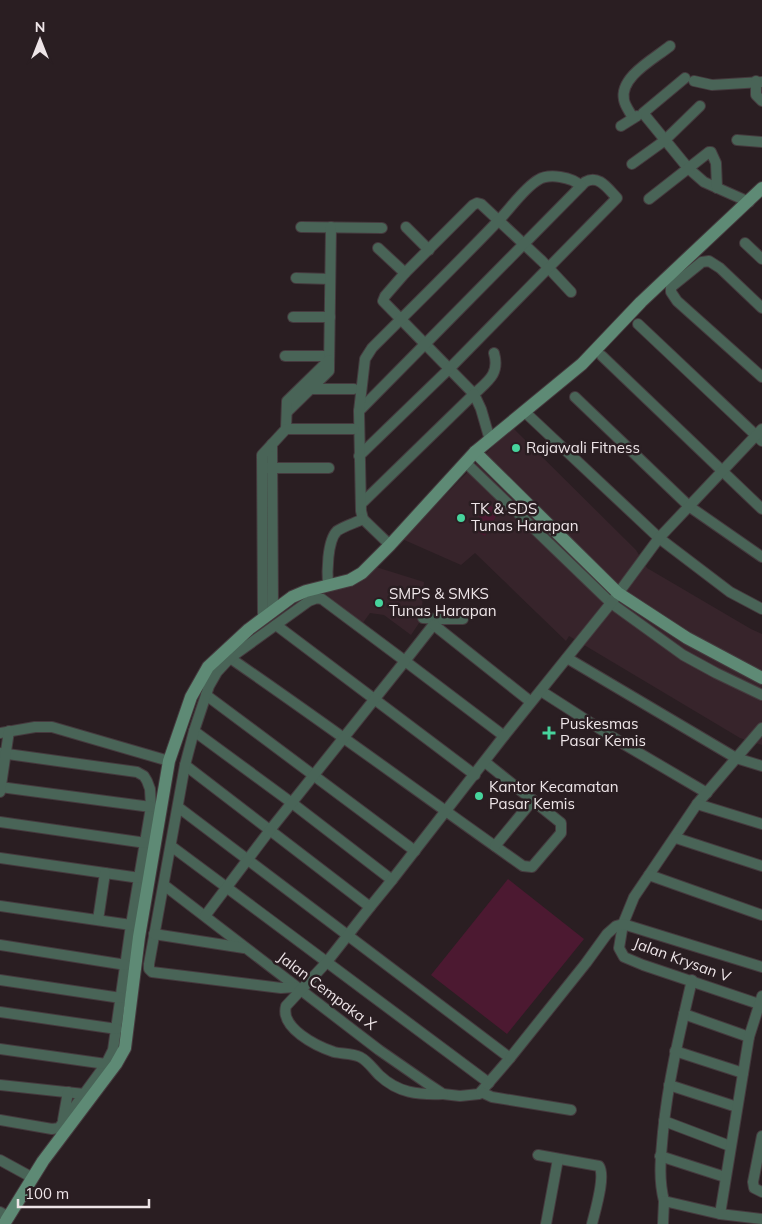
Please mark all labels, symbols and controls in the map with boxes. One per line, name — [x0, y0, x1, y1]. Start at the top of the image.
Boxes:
north arrow — [15, 15, 65, 65]
text: N — [35, 18, 45, 36]
place label: Rajawali Fitness — [526, 438, 640, 457]
marker: Rajawali Fitness — [510, 442, 522, 454]
place label: TK & SDS Tunas Harapan — [471, 499, 578, 535]
marker: TK & SDS Tunas Harapan — [455, 512, 467, 524]
place label: SMPS & SMKS Tunas Harapan — [389, 584, 496, 620]
marker: SMPS & SMKS Tunas Harapan — [373, 597, 385, 609]
place label: Puskesmas Pasar Kemis — [560, 714, 646, 750]
marker: Puskesmas Pasar Kemis — [542, 726, 556, 740]
place label: Kantor Kecamatan Pasar Kemis — [489, 777, 618, 813]
marker: Kantor Kecamatan Pasar Kemis — [473, 790, 485, 802]
street label: Jalan Krysan V — [631, 933, 734, 986]
street label: Jalan Cempaka X — [274, 947, 381, 1034]
scale bar — [18, 1176, 149, 1208]
text: 100 m — [25, 1184, 69, 1203]

